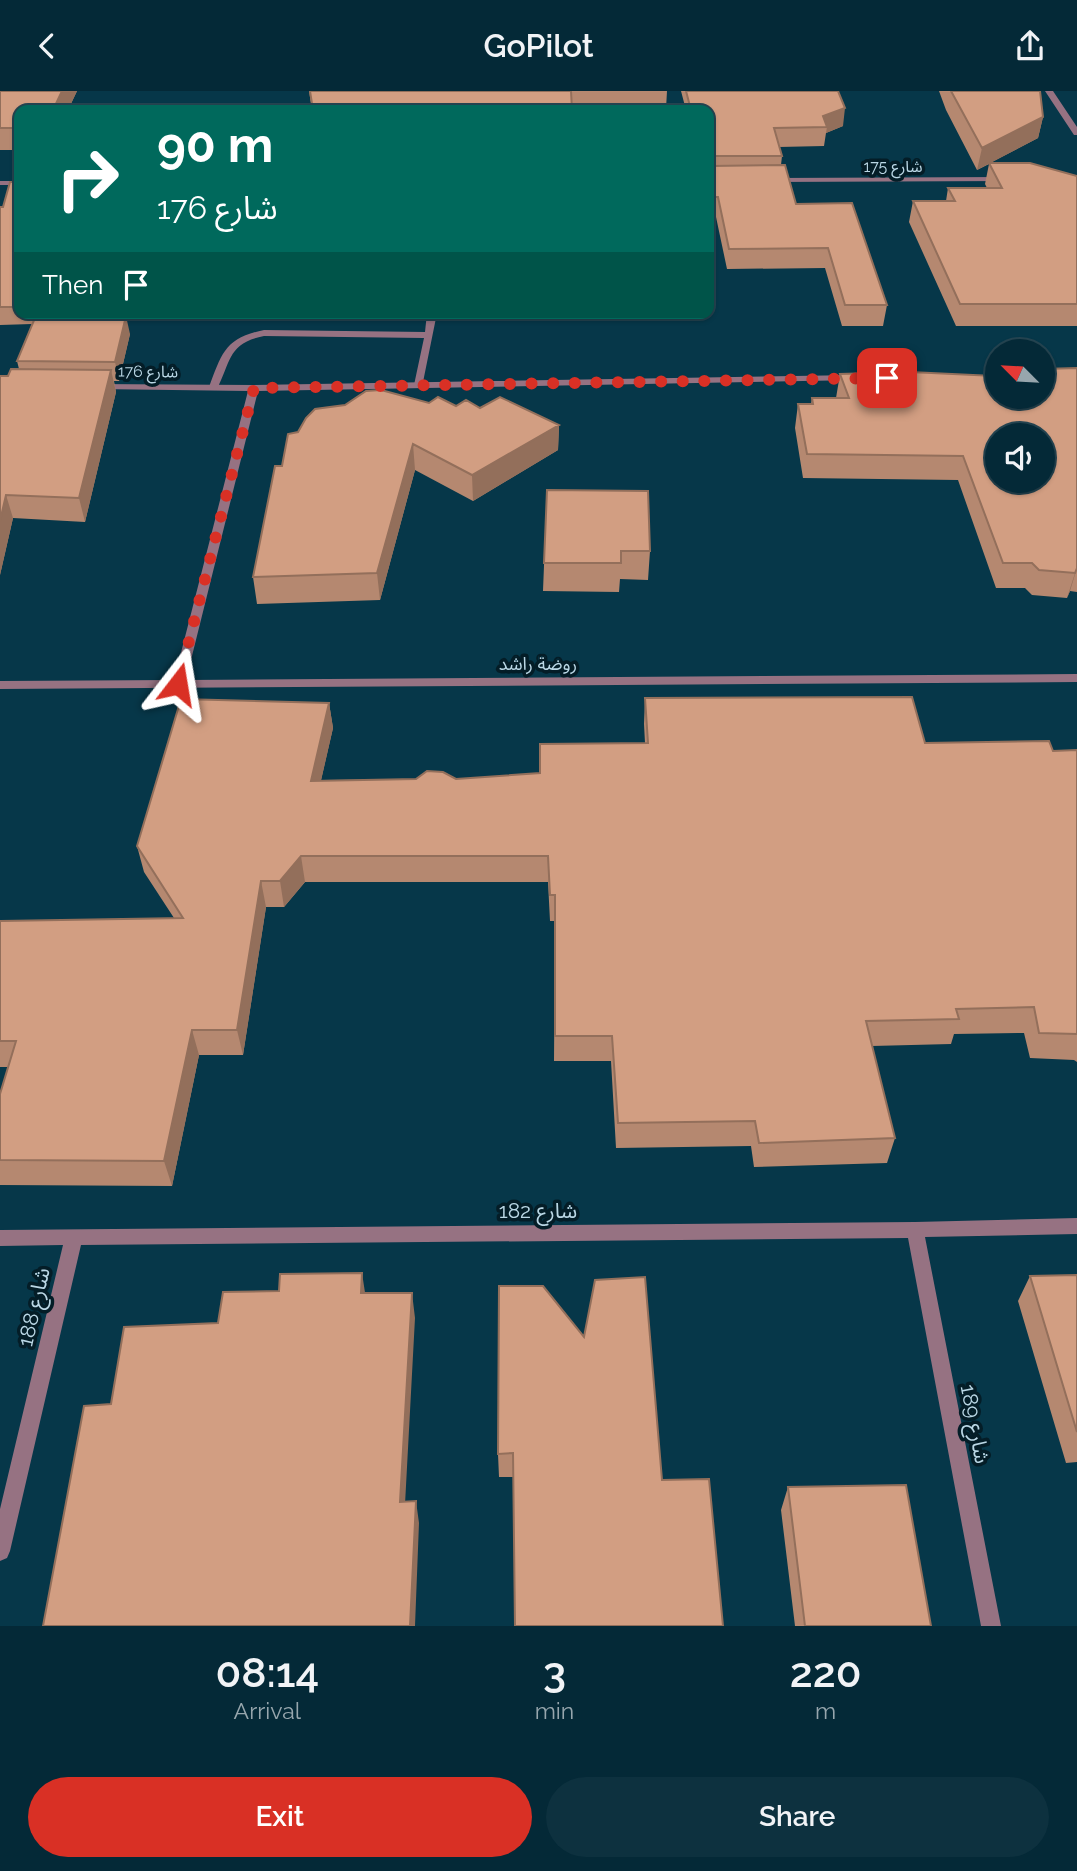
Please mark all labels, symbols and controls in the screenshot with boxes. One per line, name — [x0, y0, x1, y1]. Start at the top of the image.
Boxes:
icon: back — [28, 27, 66, 65]
text: GoPilot — [483, 27, 594, 64]
icon: share — [1011, 27, 1049, 65]
text: 90 m — [157, 116, 273, 173]
icon: right — [42, 133, 133, 224]
street label: شارع 175 — [863, 157, 923, 179]
text: شارع 176 — [157, 189, 277, 226]
icon: arrive — [117, 266, 155, 304]
text: Then — [42, 270, 103, 300]
north arrow — [985, 339, 1055, 409]
map controls — [985, 339, 1055, 493]
pin — [857, 348, 917, 408]
icon: arrive — [868, 359, 906, 397]
street label: شارع 176 — [118, 361, 178, 385]
button: sound — [985, 423, 1055, 493]
position arrow — [141, 647, 215, 721]
street label: روضة راشد — [499, 653, 577, 675]
street label: شارع 182 — [499, 1198, 577, 1226]
street label: شارع 188 — [12, 1265, 58, 1349]
street label: شارع 189 — [953, 1382, 995, 1466]
text: 08:14 — [215, 1648, 319, 1697]
text: 3 — [543, 1648, 566, 1697]
text: 220 — [790, 1648, 862, 1697]
text: Arrival — [234, 1697, 301, 1724]
text: min — [535, 1697, 574, 1724]
text: m — [815, 1697, 836, 1724]
button: Exit — [28, 1777, 532, 1857]
button: Share — [546, 1777, 1049, 1857]

